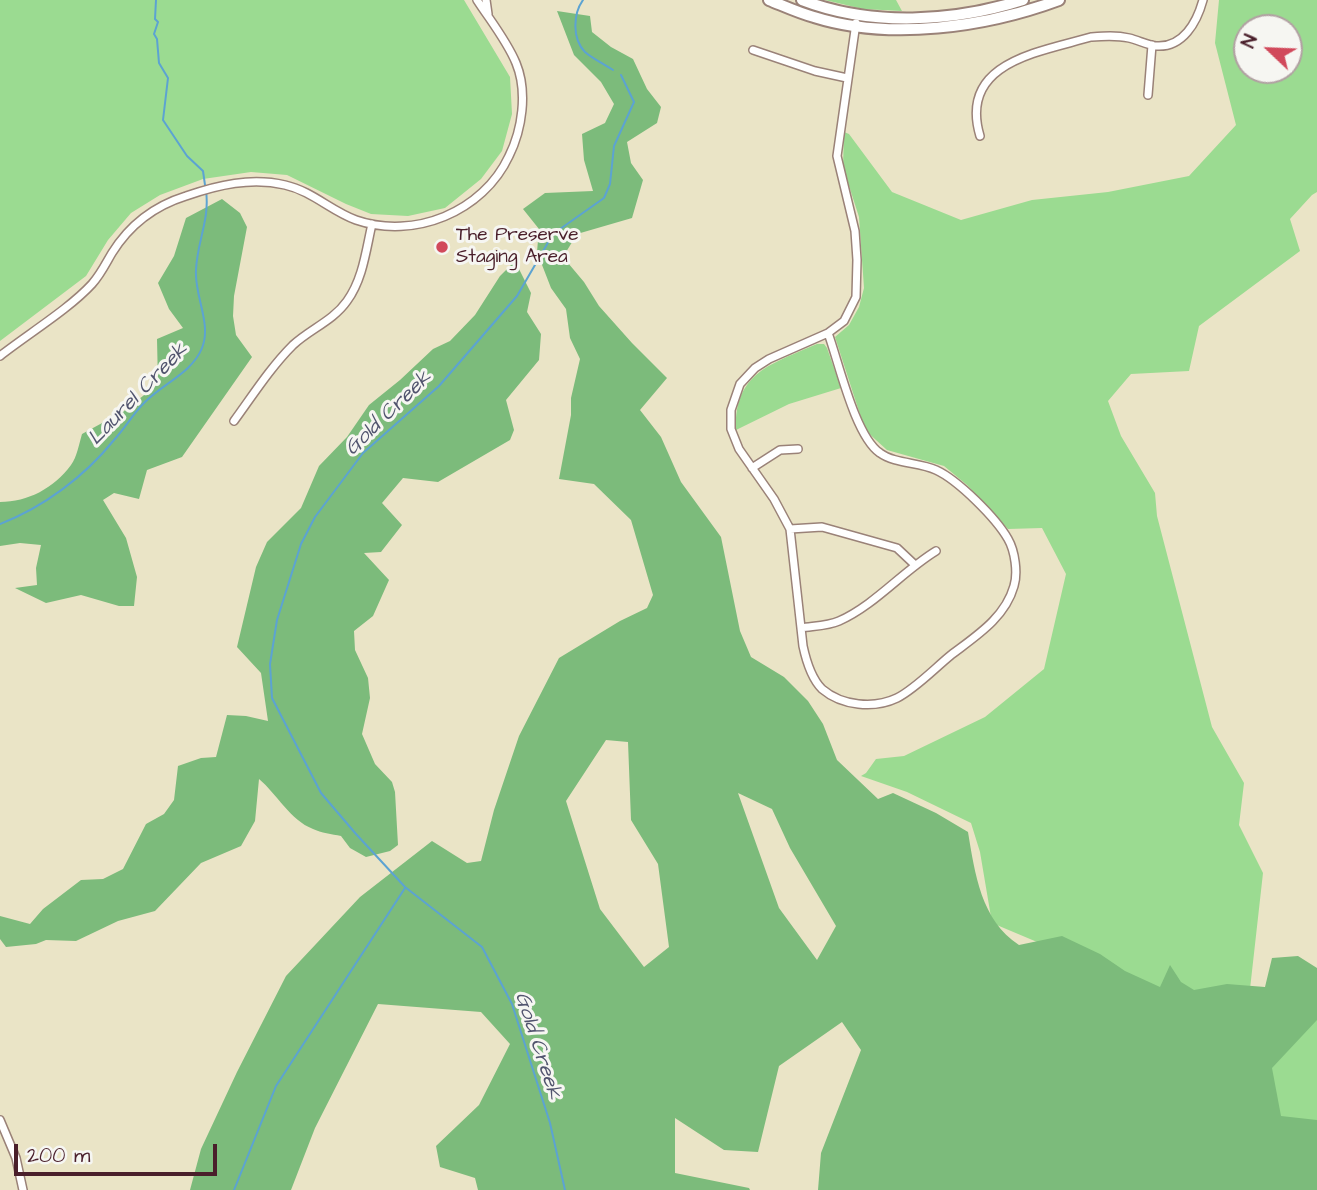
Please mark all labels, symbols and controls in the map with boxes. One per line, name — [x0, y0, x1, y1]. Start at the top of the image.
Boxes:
north arrow — [1233, 14, 1303, 84]
text: N — [1235, 31, 1265, 52]
place label: The Preserve Staging Area — [456, 225, 578, 269]
marker: The Preserve Staging Area — [434, 239, 450, 255]
water label: Laurel Creek — [84, 339, 194, 451]
water label: Gold Creek — [340, 366, 438, 462]
water label: Gold Creek — [508, 989, 566, 1103]
scale bar — [18, 1130, 220, 1174]
text: 200 m — [27, 1141, 90, 1170]

